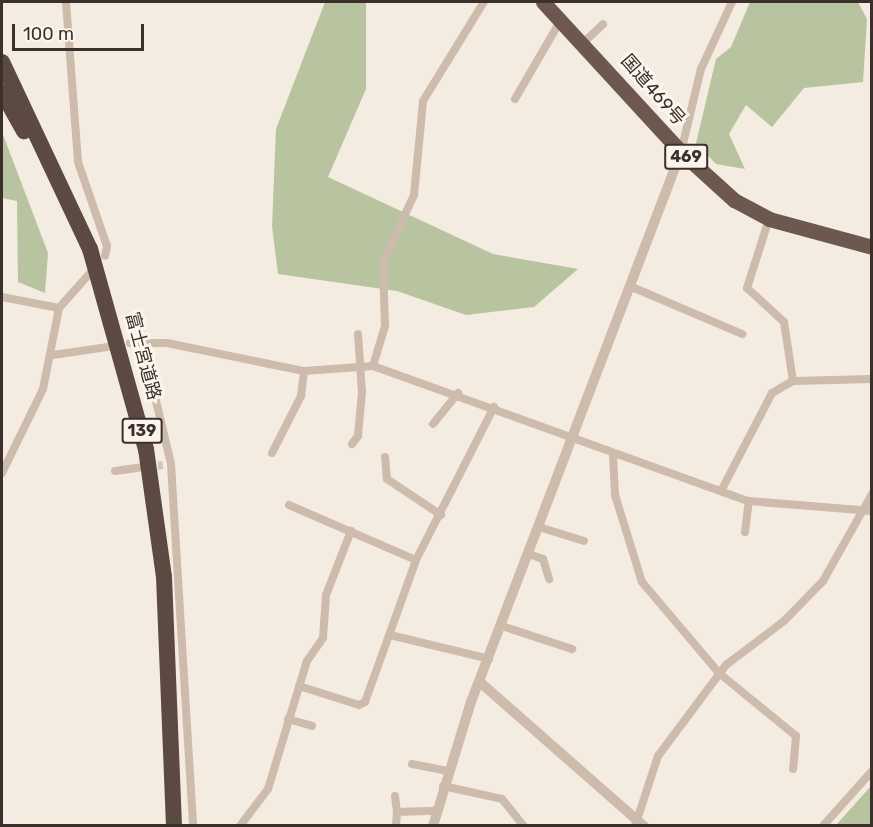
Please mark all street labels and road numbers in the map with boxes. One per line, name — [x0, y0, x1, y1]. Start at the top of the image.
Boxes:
street label: 国道469号 — [616, 50, 690, 130]
road number: 469 — [664, 144, 708, 170]
street label: 富士宮道路 — [121, 310, 165, 402]
road number: 139 — [121, 418, 163, 444]

